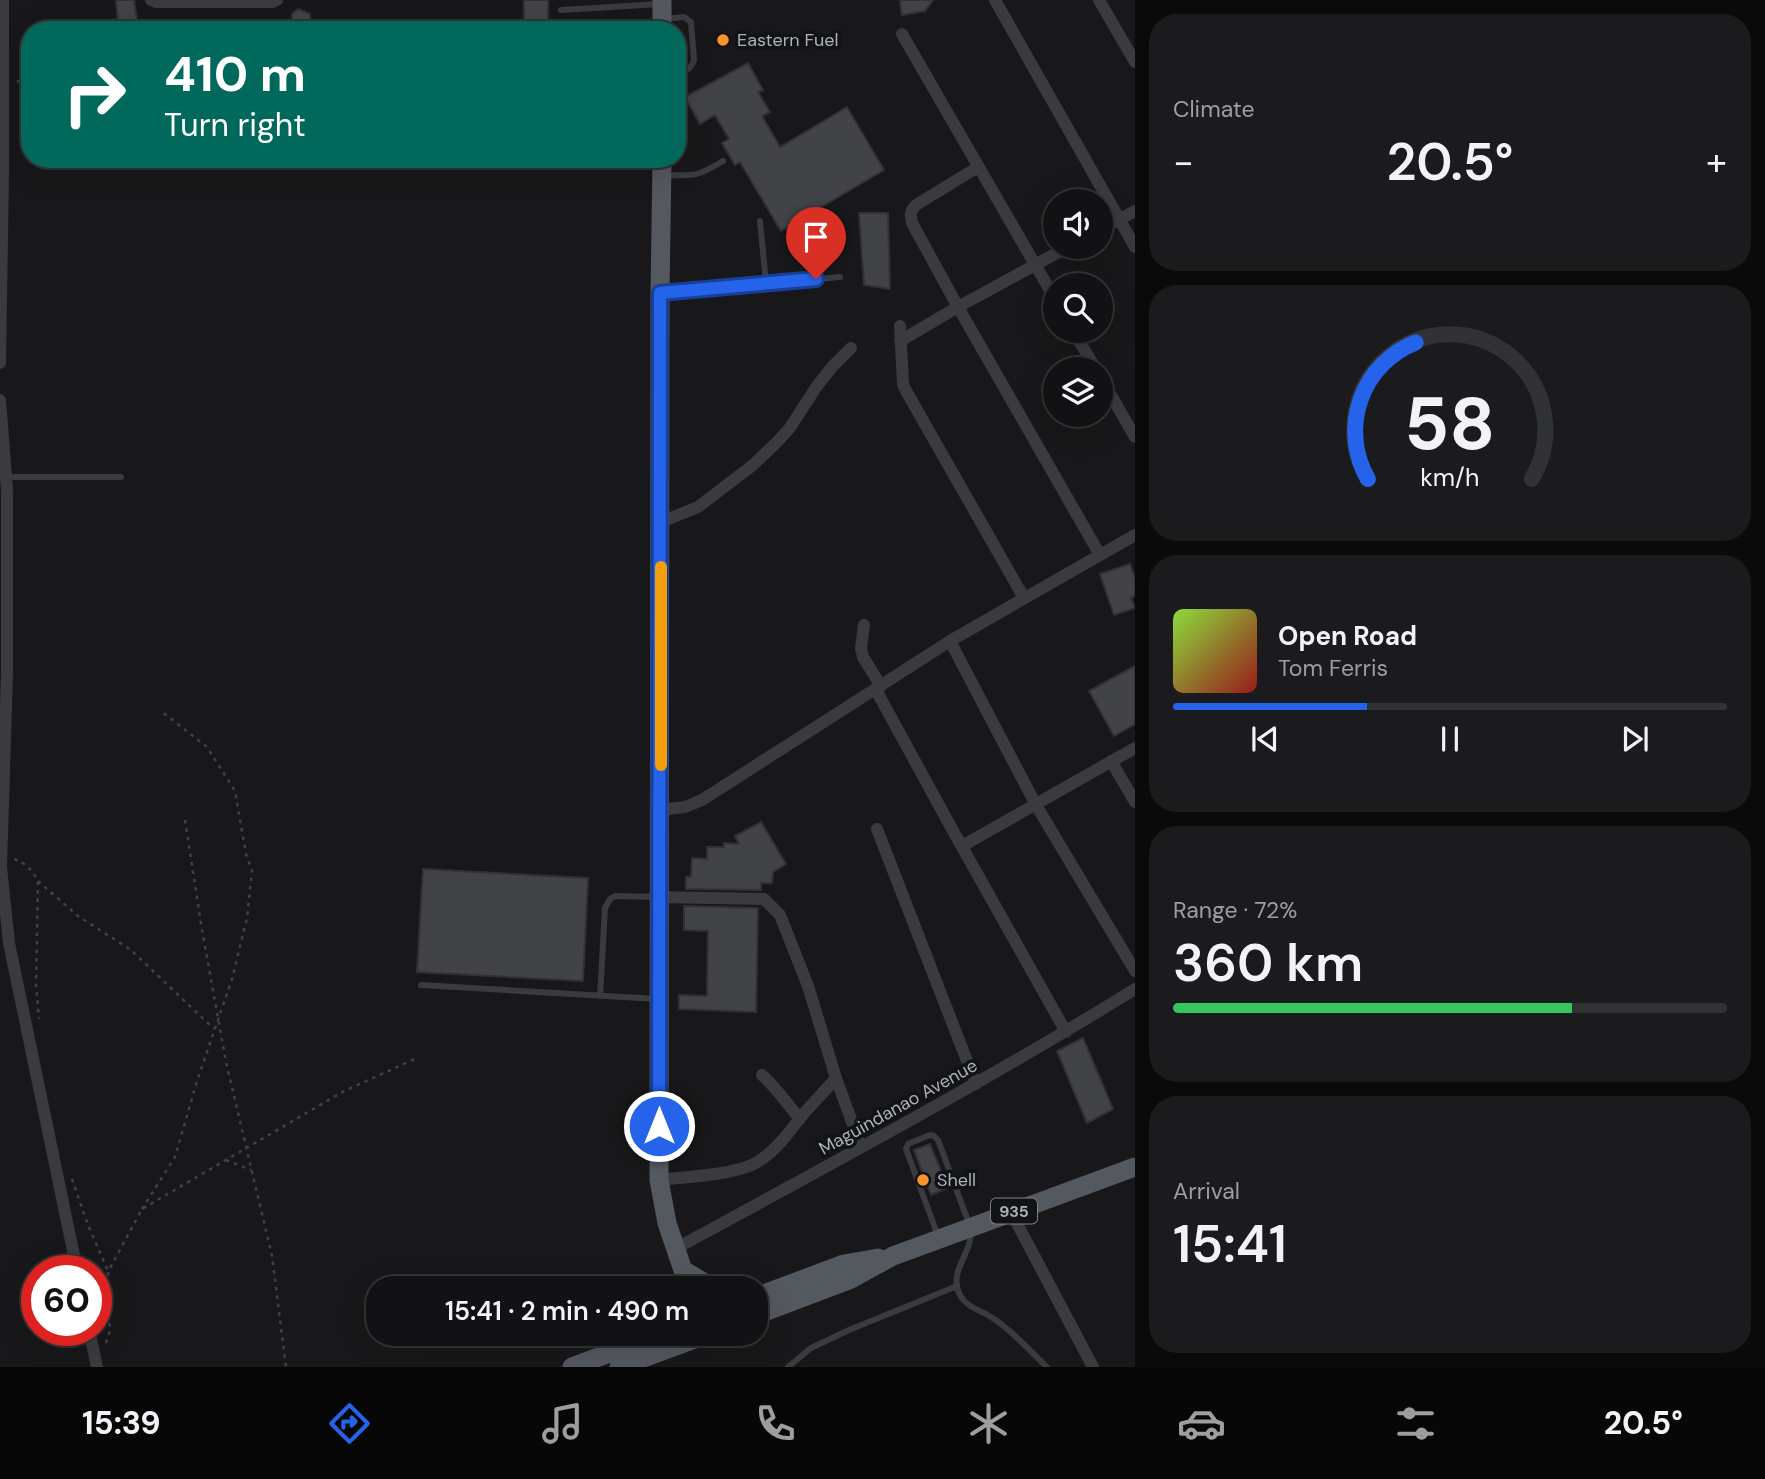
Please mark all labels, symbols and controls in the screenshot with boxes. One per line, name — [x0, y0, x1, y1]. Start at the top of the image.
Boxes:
place label: Eastern Fuel — [737, 28, 839, 52]
marker: Eastern Fuel — [715, 32, 731, 48]
text: 410 m — [164, 42, 306, 106]
icon: right — [49, 49, 140, 140]
text: Climate — [1173, 94, 1255, 124]
text: Turn right — [164, 104, 306, 146]
text: 20.5° — [1387, 128, 1513, 196]
text: − — [1173, 137, 1194, 187]
text: + — [1706, 137, 1727, 187]
map controls — [1043, 189, 1113, 427]
button: sound — [1043, 189, 1113, 259]
pin — [786, 207, 846, 279]
icon: arrive — [797, 218, 835, 256]
button: search — [1043, 273, 1113, 343]
button: layers — [1043, 357, 1113, 427]
text: 58 — [1404, 377, 1496, 472]
text: km/h — [1420, 461, 1480, 494]
text: Open Road — [1278, 619, 1417, 653]
text: Tom Ferris — [1278, 653, 1388, 683]
icon: previous — [1246, 720, 1284, 758]
icon: pause — [1431, 720, 1469, 758]
icon: next — [1616, 720, 1654, 758]
text: Range · 72% — [1173, 895, 1297, 925]
text: 360 km — [1173, 929, 1363, 997]
street label: Maguindanao Avenue — [814, 1053, 982, 1161]
position arrow — [622, 1089, 696, 1163]
place label: Shell — [937, 1168, 976, 1192]
marker: Shell — [915, 1172, 931, 1188]
text: Arrival — [1173, 1176, 1240, 1206]
road number: 935 — [991, 1198, 1037, 1224]
text: 15:41 — [1173, 1210, 1287, 1278]
speed limit sign: 60 — [21, 1255, 112, 1346]
text: 15:41 · 2 min · 490 m — [445, 1294, 689, 1328]
icon: directions — [325, 1399, 374, 1448]
icon: music — [538, 1399, 587, 1448]
icon: phone — [751, 1399, 800, 1448]
icon: climate — [964, 1399, 1013, 1448]
icon: car — [1177, 1399, 1226, 1448]
icon: filters — [1391, 1399, 1440, 1448]
text: 15:39 — [82, 1402, 161, 1444]
text: 20.5° — [1604, 1402, 1683, 1444]

